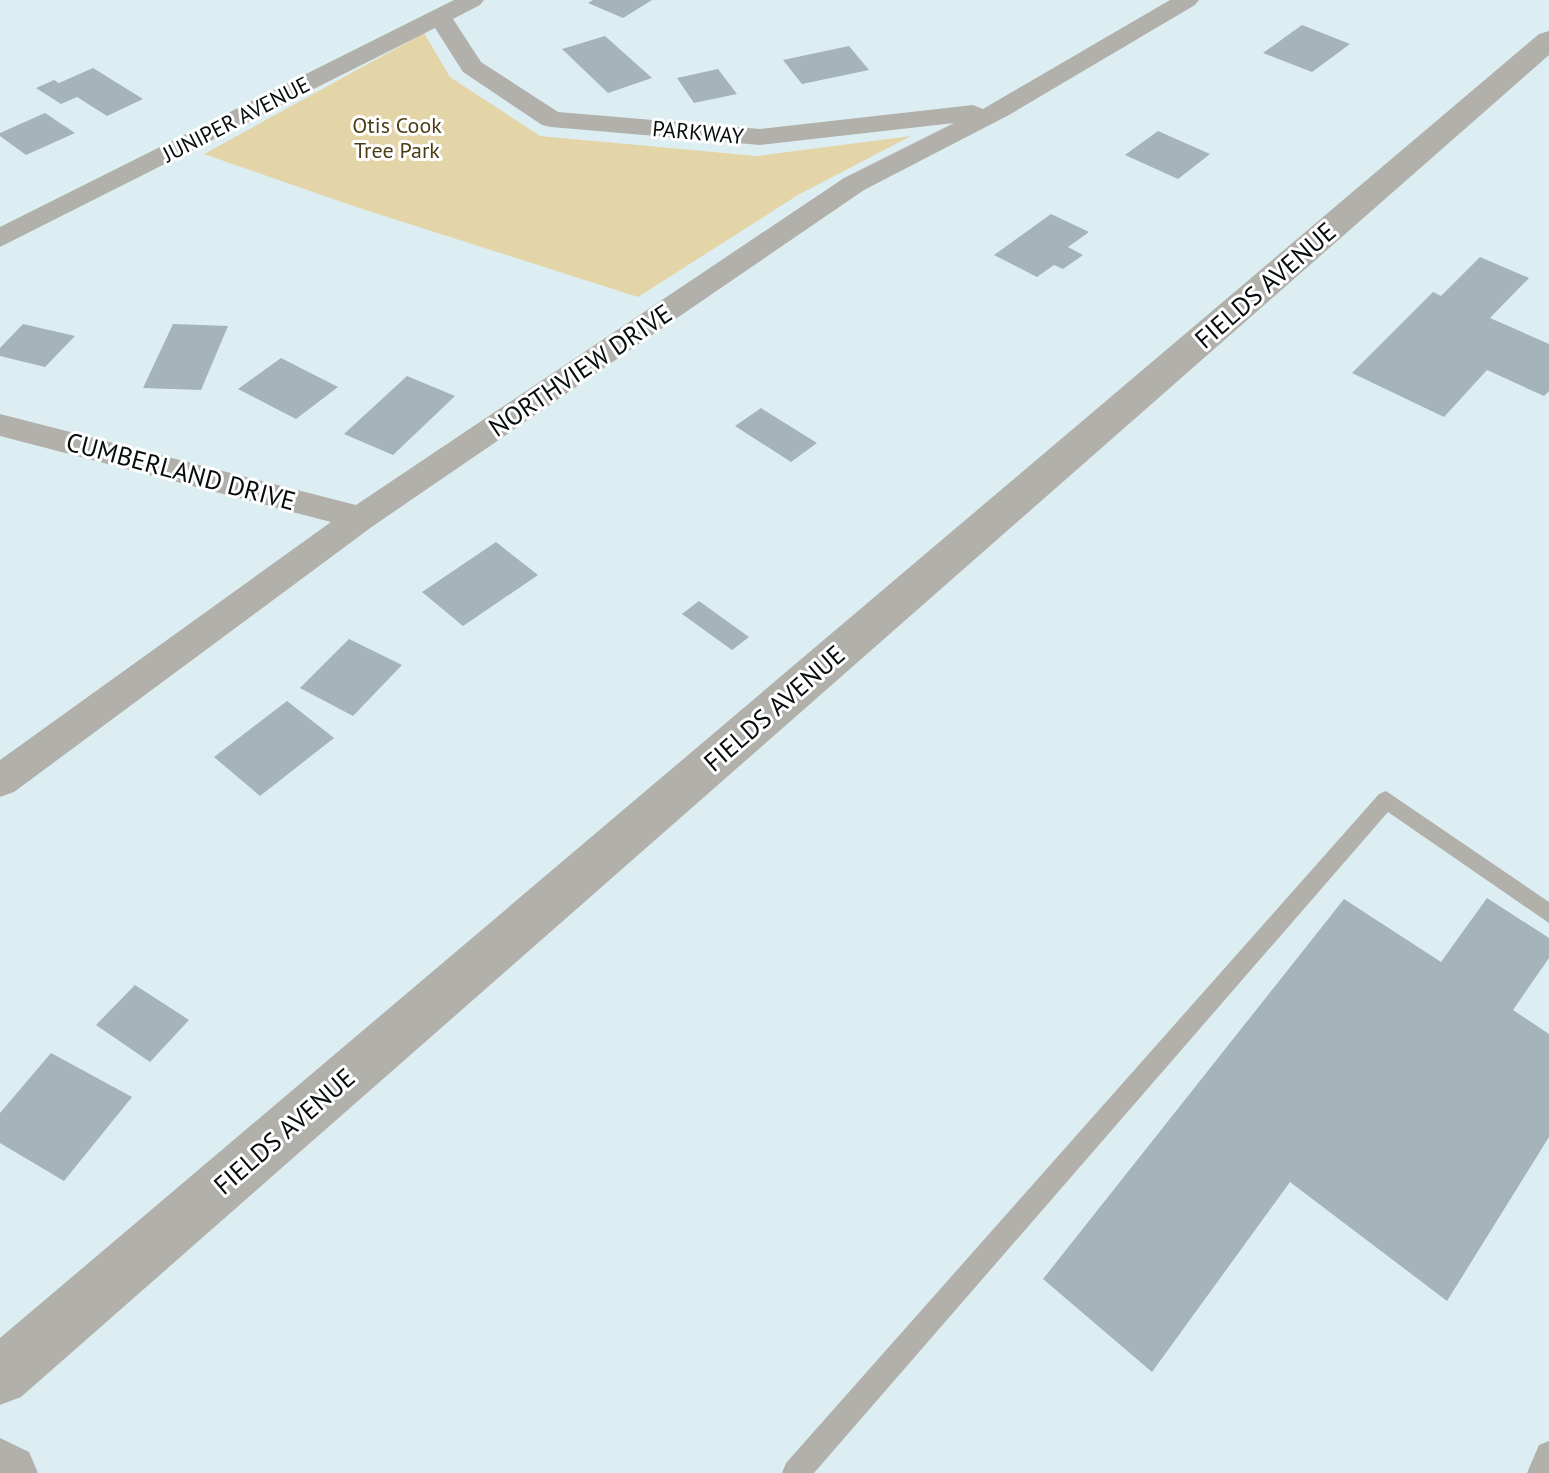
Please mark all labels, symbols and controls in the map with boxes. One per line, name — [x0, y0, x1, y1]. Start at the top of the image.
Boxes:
street label: JUNIPER AVENUE — [157, 70, 314, 169]
park label: Otis Cook Tree Park — [352, 111, 442, 164]
street label: PARKWAY — [651, 114, 746, 150]
street label: FIELDS AVENUE — [1188, 215, 1342, 355]
street label: NORTHVIEW DRIVE — [482, 297, 678, 443]
street label: CUMBERLAND DRIVE — [63, 425, 299, 517]
street label: FIELDS AVENUE — [697, 638, 851, 778]
street label: FIELDS AVENUE — [207, 1061, 361, 1201]

